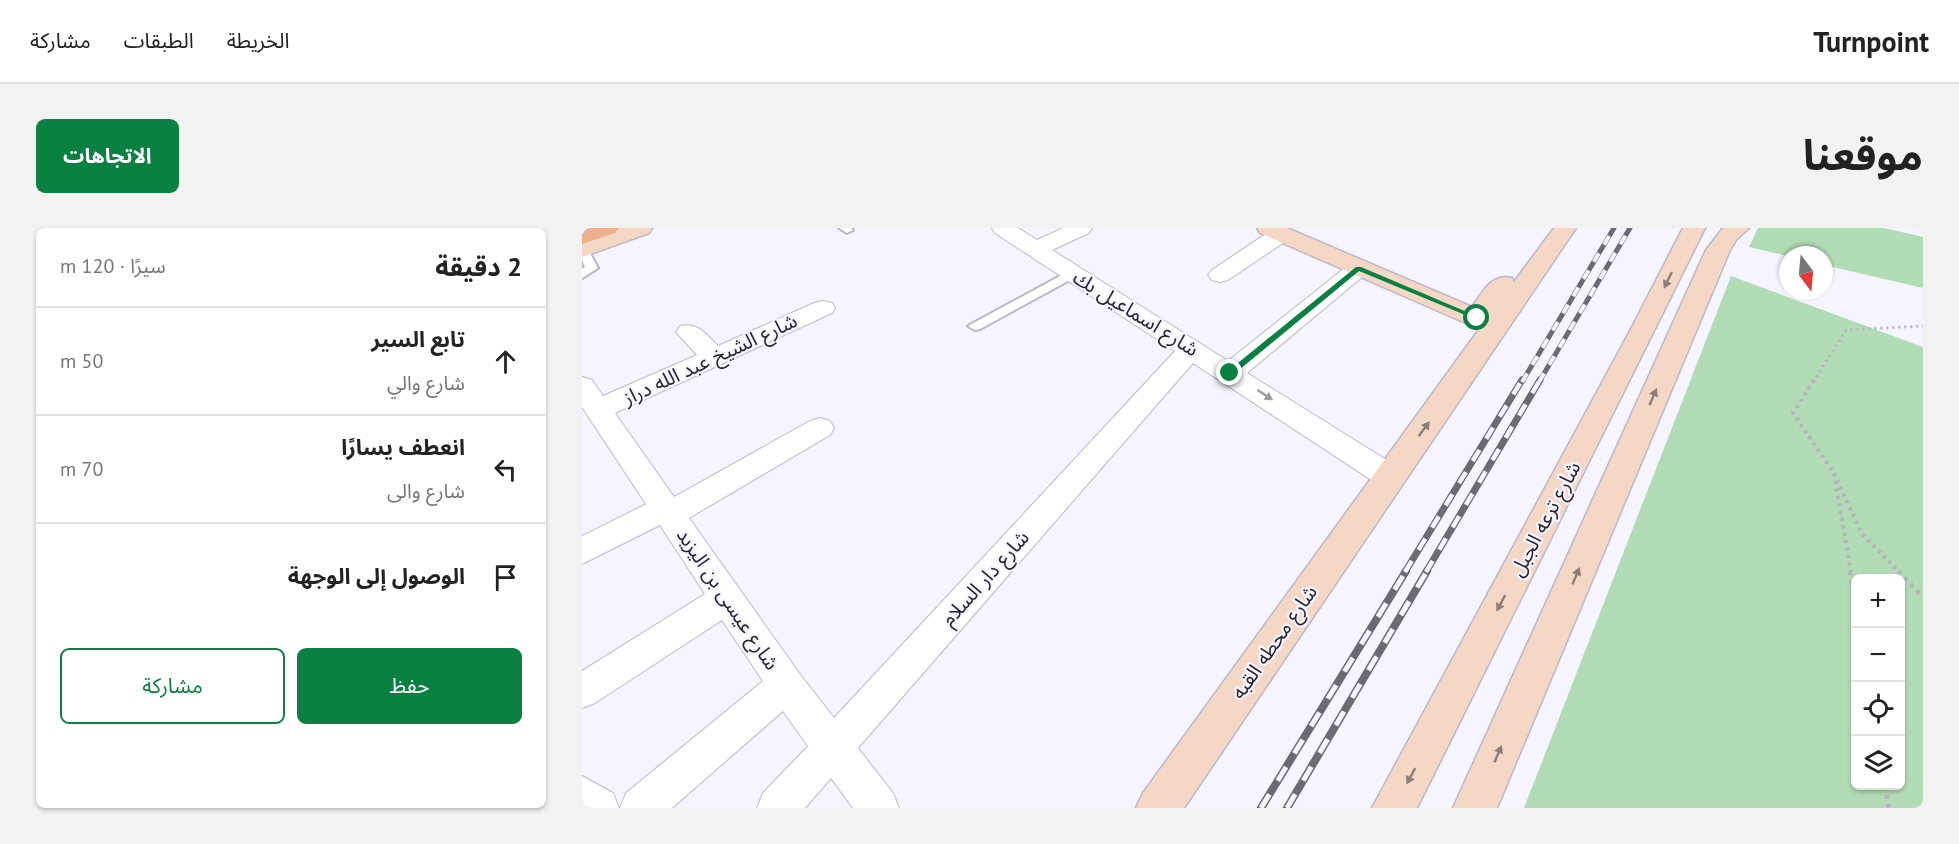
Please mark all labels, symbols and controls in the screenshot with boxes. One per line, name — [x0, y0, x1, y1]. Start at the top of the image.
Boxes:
text: Turnpoint — [1813, 23, 1929, 60]
text: مشاركة — [30, 27, 91, 54]
text: الطبقات — [124, 27, 194, 54]
text: الخريطة — [227, 27, 290, 54]
button: الاتجاهات — [36, 119, 179, 193]
text: موقعنا — [1803, 127, 1923, 182]
north arrow — [1779, 246, 1833, 300]
text: 2 دقيقة — [435, 250, 522, 283]
text: سيرًا · 120 m — [60, 253, 166, 279]
street label: شارع اسماعيل بك — [1067, 264, 1204, 364]
one-way arrow — [1663, 272, 1673, 289]
route start — [1463, 304, 1489, 330]
street label: شارع الشيخ عبد الله دراز — [618, 307, 802, 413]
text: تابع السير — [371, 325, 465, 353]
icon: ahead — [489, 345, 522, 378]
text: 50 m — [60, 348, 103, 374]
route end — [1216, 359, 1242, 385]
text: شارع والي — [387, 370, 465, 396]
one-way arrow — [1648, 387, 1658, 405]
one-way arrow — [1257, 389, 1273, 400]
one-way arrow — [1418, 422, 1430, 438]
text: انعطف يسارًا — [341, 433, 465, 461]
icon: left — [489, 453, 522, 486]
text: 70 m — [60, 456, 103, 482]
street label: شارع ترعه الجبل — [1504, 457, 1588, 582]
text: شارع والى — [387, 478, 465, 504]
street label: شارع عيسى بن اليزيد — [669, 523, 785, 676]
street label: شارع دار السلام — [935, 525, 1036, 633]
icon: arrive — [489, 561, 522, 594]
text: الوصول إلى الوجهة — [288, 562, 465, 590]
one-way arrow — [1571, 567, 1580, 584]
map controls — [1851, 574, 1905, 790]
button: + — [1851, 574, 1905, 628]
street label: شارع محطه القبه — [1225, 580, 1325, 705]
one-way arrow — [1496, 595, 1506, 612]
button: − — [1851, 628, 1905, 682]
button: مشاركة — [60, 648, 285, 724]
button: حفظ — [297, 648, 522, 724]
button: locate — [1851, 682, 1905, 736]
button: layers — [1851, 736, 1905, 790]
one-way arrow — [1493, 745, 1503, 763]
one-way arrow — [1406, 767, 1416, 784]

